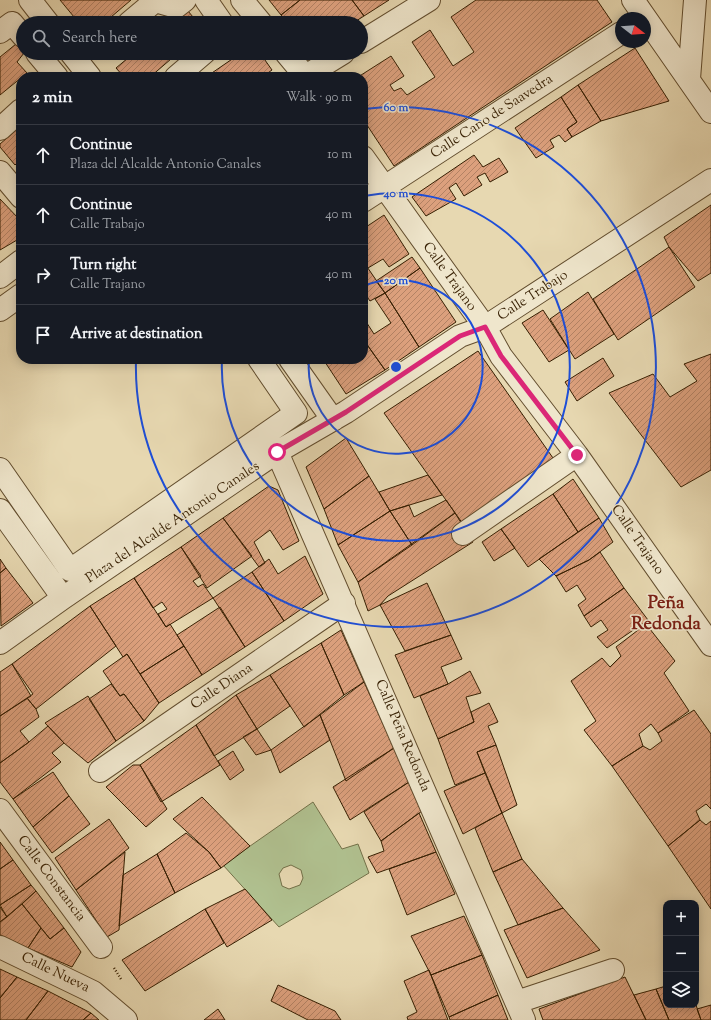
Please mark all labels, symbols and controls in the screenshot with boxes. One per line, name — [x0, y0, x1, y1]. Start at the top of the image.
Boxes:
north arrow — [615, 12, 651, 48]
search box — [16, 16, 368, 60]
icon: search — [30, 27, 52, 49]
text: Search here — [62, 28, 137, 49]
street label: Calle Cano de Saavedra — [427, 70, 558, 164]
text: 2 min — [32, 86, 73, 110]
text: Walk · 90 m — [286, 89, 352, 107]
text: 60 m — [384, 99, 408, 117]
text: Continue — [70, 135, 132, 156]
icon: ahead — [32, 144, 54, 166]
text: 10 m — [327, 146, 352, 164]
text: Plaza del Alcalde Antonio Canales — [70, 156, 261, 174]
text: 40 m — [383, 185, 408, 203]
text: Continue — [70, 195, 132, 216]
icon: ahead — [32, 204, 54, 226]
text: 40 m — [325, 206, 352, 224]
text: Calle Trabajo — [70, 216, 145, 234]
street label: Calle Trajano — [417, 238, 481, 316]
text: Turn right — [70, 255, 136, 276]
icon: right — [32, 264, 54, 286]
text: 40 m — [325, 266, 352, 284]
street label: Calle Trabajo — [494, 266, 572, 326]
text: 20 m — [384, 272, 408, 290]
text: Calle Trajano — [70, 276, 145, 294]
icon: arrive — [32, 324, 54, 346]
text: Arrive at destination — [70, 324, 203, 345]
centre of rings — [389, 360, 403, 374]
route start — [268, 443, 286, 461]
route end — [568, 446, 586, 464]
street label: Plaza del Alcalde Antonio Canales — [82, 457, 264, 589]
street label: Calle Trajano — [606, 501, 669, 579]
district label: Peña Redonda — [631, 591, 701, 638]
street label: Calle Diana — [187, 659, 257, 715]
street label: Calle Peña Redonda — [369, 677, 435, 796]
street label: Calle Constancia — [12, 832, 90, 927]
map controls — [663, 900, 699, 1008]
button: + — [663, 900, 699, 936]
button: − — [663, 936, 699, 972]
street label: Calle Nueva — [17, 948, 93, 998]
button: layers — [663, 972, 699, 1008]

